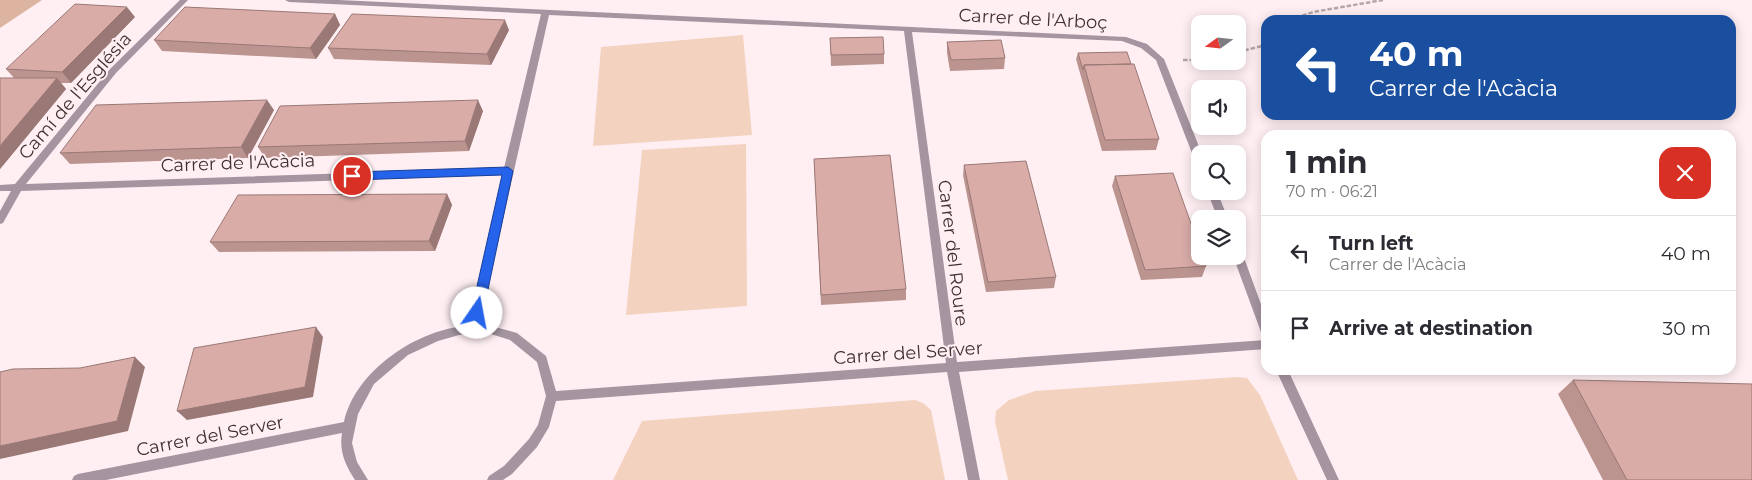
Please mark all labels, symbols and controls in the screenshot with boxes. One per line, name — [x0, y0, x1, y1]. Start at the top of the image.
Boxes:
street label: Carrer de l'Arboç — [958, 4, 1108, 34]
north arrow — [1191, 15, 1246, 70]
map controls — [1191, 15, 1246, 265]
street label: Camí de l'Església — [14, 28, 136, 164]
text: 40 m — [1369, 32, 1464, 75]
icon: left — [1286, 35, 1351, 100]
text: Carrer de l'Acàcia — [1369, 75, 1558, 102]
button: sound — [1191, 80, 1246, 135]
text: 1 min — [1286, 144, 1367, 181]
button: search — [1191, 145, 1246, 200]
button: close — [1659, 147, 1711, 199]
street label: Carrer de l'Acàcia — [160, 149, 316, 177]
pin — [331, 155, 373, 197]
icon: arrive — [338, 162, 366, 190]
street label: Carrer del Roure — [933, 179, 973, 327]
text: 70 m · 06:21 — [1286, 182, 1378, 201]
button: layers — [1191, 210, 1246, 265]
text: Turn left — [1329, 232, 1414, 255]
icon: left — [1286, 239, 1314, 267]
text: 40 m — [1661, 242, 1711, 265]
text: Carrer de l'Acàcia — [1329, 255, 1466, 274]
position arrow — [450, 286, 502, 338]
icon: arrive — [1286, 314, 1314, 342]
text: Arrive at destination — [1329, 317, 1533, 340]
text: 30 m — [1663, 317, 1711, 340]
street label: Carrer del Server — [833, 337, 983, 369]
street label: Carrer del Server — [134, 411, 286, 461]

